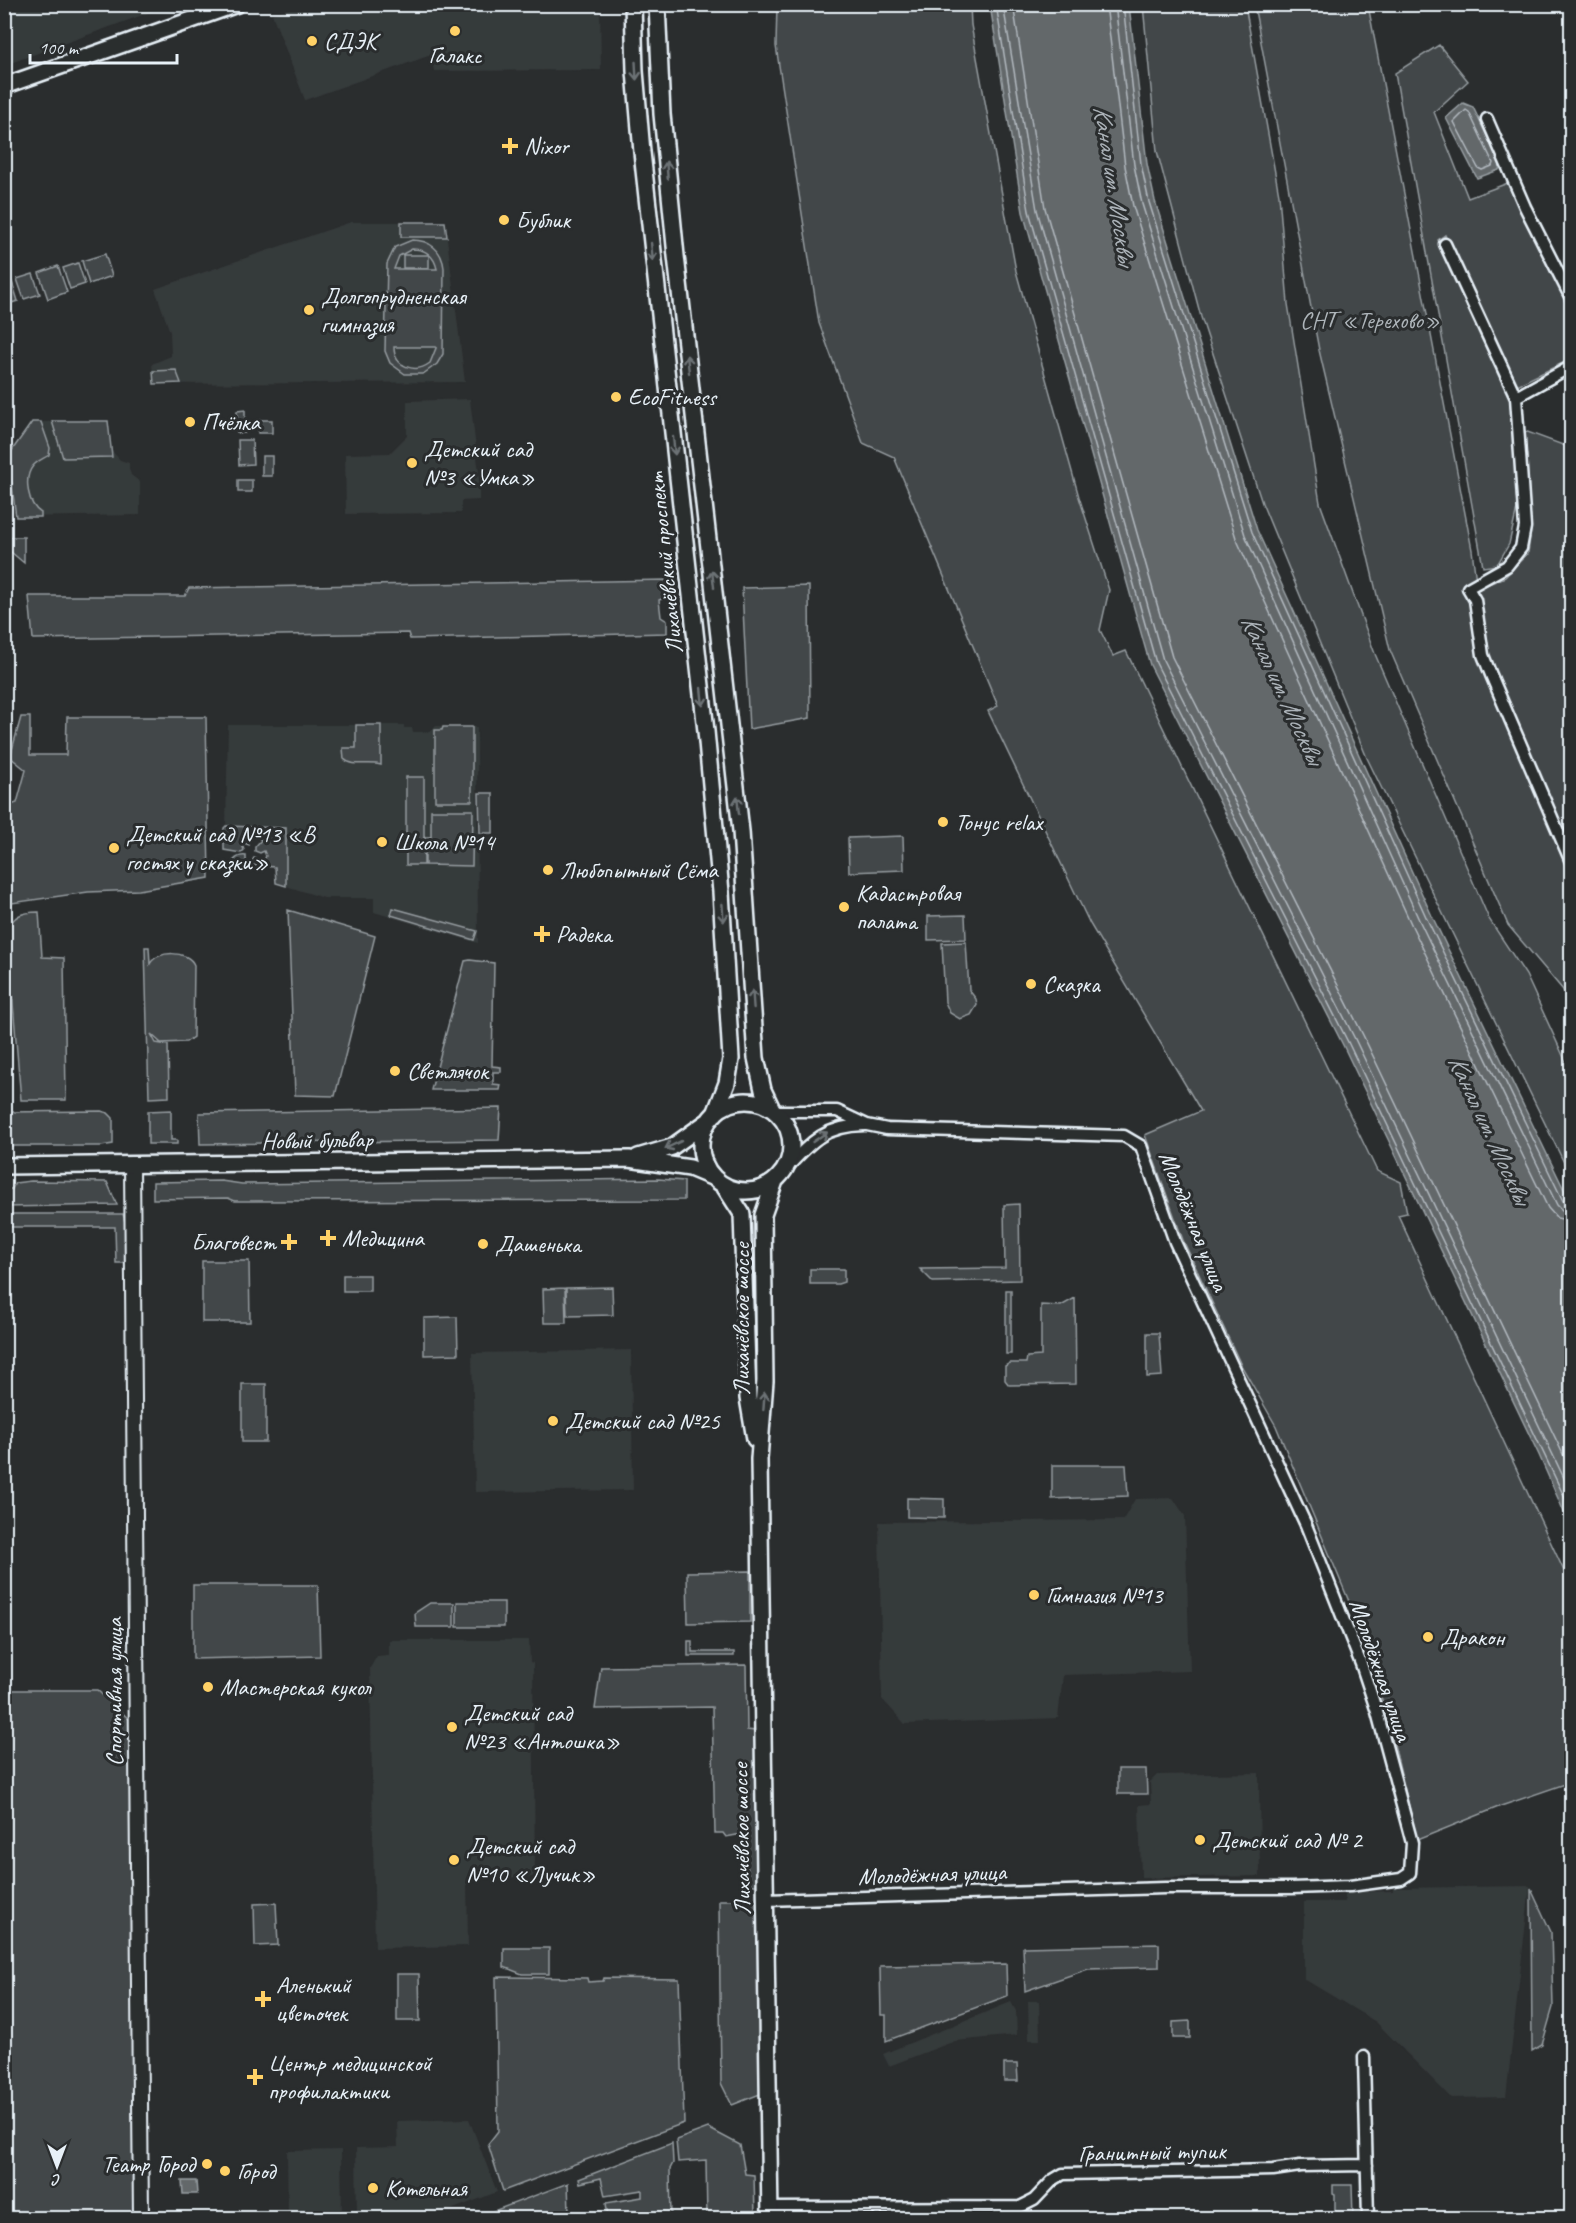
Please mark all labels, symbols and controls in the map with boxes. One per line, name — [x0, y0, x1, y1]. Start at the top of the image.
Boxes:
marker: Галакс — [448, 24, 462, 38]
place label: СДЭК — [324, 26, 382, 56]
scale bar — [30, 27, 177, 65]
marker: СДЭК — [305, 34, 319, 48]
text: 100 m — [39, 37, 80, 59]
place label: Галакс — [429, 40, 482, 70]
one-way arrow — [630, 61, 641, 81]
water label: Канал им. Москвы — [1086, 103, 1144, 271]
place label: Nixor — [524, 131, 571, 161]
marker: Nixor — [501, 137, 519, 155]
one-way arrow — [661, 161, 672, 181]
place label: Бублик — [516, 205, 573, 235]
marker: Бублик — [497, 213, 511, 227]
one-way arrow — [647, 242, 658, 262]
place label: Долгопрудненская гимназия — [321, 281, 468, 340]
marker: Долгопрудненская гимназия — [302, 303, 316, 317]
park label: СНТ «Терехово» — [1300, 305, 1440, 335]
one-way arrow — [682, 355, 693, 375]
place label: EcoFitness — [628, 382, 718, 412]
marker: EcoFitness — [609, 390, 623, 404]
place label: Пчёлка — [202, 407, 261, 437]
marker: Пчёлка — [183, 415, 197, 429]
place label: Детский сад №3 «Умка» — [424, 434, 535, 492]
one-way arrow — [669, 436, 680, 456]
marker: Детский сад №3 «Умка» — [405, 456, 419, 470]
street label: Лихачёвский проспект — [640, 470, 689, 655]
one-way arrow — [707, 569, 718, 589]
water label: Канал им. Москвы — [1234, 609, 1333, 773]
one-way arrow — [697, 686, 708, 706]
one-way arrow — [732, 795, 743, 815]
place label: Тонус relax — [955, 807, 1044, 837]
marker: Тонус relax — [936, 815, 950, 829]
place label: Детский сад №13 «В гостях у сказки» — [126, 819, 316, 878]
place label: Школа №14 — [394, 827, 496, 857]
marker: Школа №14 — [375, 835, 389, 849]
marker: Детский сад №13 «В гостях у сказки» — [107, 841, 121, 855]
place label: Любопытный Сёма — [560, 855, 719, 885]
marker: Любопытный Сёма — [541, 863, 555, 877]
place label: Кадастровая палата — [856, 878, 961, 936]
marker: Кадастровая палата — [837, 900, 851, 914]
one-way arrow — [718, 902, 729, 922]
place label: Радека — [556, 919, 614, 949]
marker: Радека — [533, 925, 551, 943]
place label: Сказка — [1043, 969, 1101, 999]
marker: Сказка — [1024, 977, 1038, 991]
one-way arrow — [747, 990, 758, 1010]
water label: Канал им. Москвы — [1441, 1049, 1540, 1213]
place label: Светлячок — [407, 1056, 490, 1086]
marker: Светлячок — [388, 1064, 402, 1078]
street label: Новый бульвар — [261, 1124, 375, 1156]
one-way arrow — [812, 1131, 828, 1143]
one-way arrow — [665, 1140, 683, 1151]
street label: Молодёжная улица — [1152, 1147, 1236, 1297]
place label: Медицина — [342, 1223, 425, 1253]
place label: Благовест — [191, 1227, 277, 1257]
marker: Медицина — [319, 1229, 337, 1247]
place label: Дашенька — [495, 1229, 583, 1259]
marker: Благовест — [280, 1233, 298, 1251]
marker: Дашенька — [476, 1237, 490, 1251]
street label: Лихачёвское шоссе — [726, 1241, 756, 1395]
one-way arrow — [758, 1392, 769, 1412]
place label: Детский сад №25 — [565, 1406, 721, 1436]
marker: Детский сад №25 — [546, 1414, 560, 1428]
place label: Гимназия №13 — [1046, 1580, 1165, 1610]
marker: Гимназия №13 — [1027, 1588, 1041, 1602]
street label: Молодёжная улица — [1343, 1595, 1420, 1746]
street label: Спортивная улица — [99, 1616, 129, 1766]
place label: Дракон — [1440, 1622, 1506, 1652]
marker: Дракон — [1421, 1630, 1435, 1644]
place label: Мастерская кукол — [220, 1672, 372, 1702]
marker: Мастерская кукол — [201, 1680, 215, 1694]
place label: Детский сад №23 «Антошка» — [464, 1698, 620, 1756]
marker: Детский сад №23 «Антошка» — [445, 1720, 459, 1734]
street label: Лихачёвское шоссе — [725, 1760, 757, 1915]
place label: Детский сад № 2 — [1212, 1825, 1364, 1855]
place label: Детский сад №10 «Лучик» — [466, 1831, 596, 1889]
marker: Детский сад № 2 — [1193, 1833, 1207, 1847]
marker: Детский сад №10 «Лучик» — [447, 1853, 461, 1867]
street label: Молодёжная улица — [857, 1856, 1008, 1892]
place label: Аленький цветочек — [276, 1970, 353, 2028]
marker: Аленький цветочек — [254, 1990, 272, 2008]
place label: Центр медицинской профилактики — [268, 2048, 433, 2106]
marker: Центр медицинской профилактики — [246, 2068, 264, 2086]
north arrow — [27, 2136, 87, 2196]
street label: Гранитный тупик — [1078, 2136, 1228, 2168]
place label: Театр Город — [102, 2149, 198, 2179]
place label: Город — [237, 2156, 278, 2186]
marker: Театр Город — [200, 2157, 214, 2171]
marker: Город — [218, 2164, 232, 2178]
text: С — [51, 2170, 61, 2190]
place label: Котельная — [385, 2173, 468, 2203]
marker: Котельная — [366, 2181, 380, 2195]

